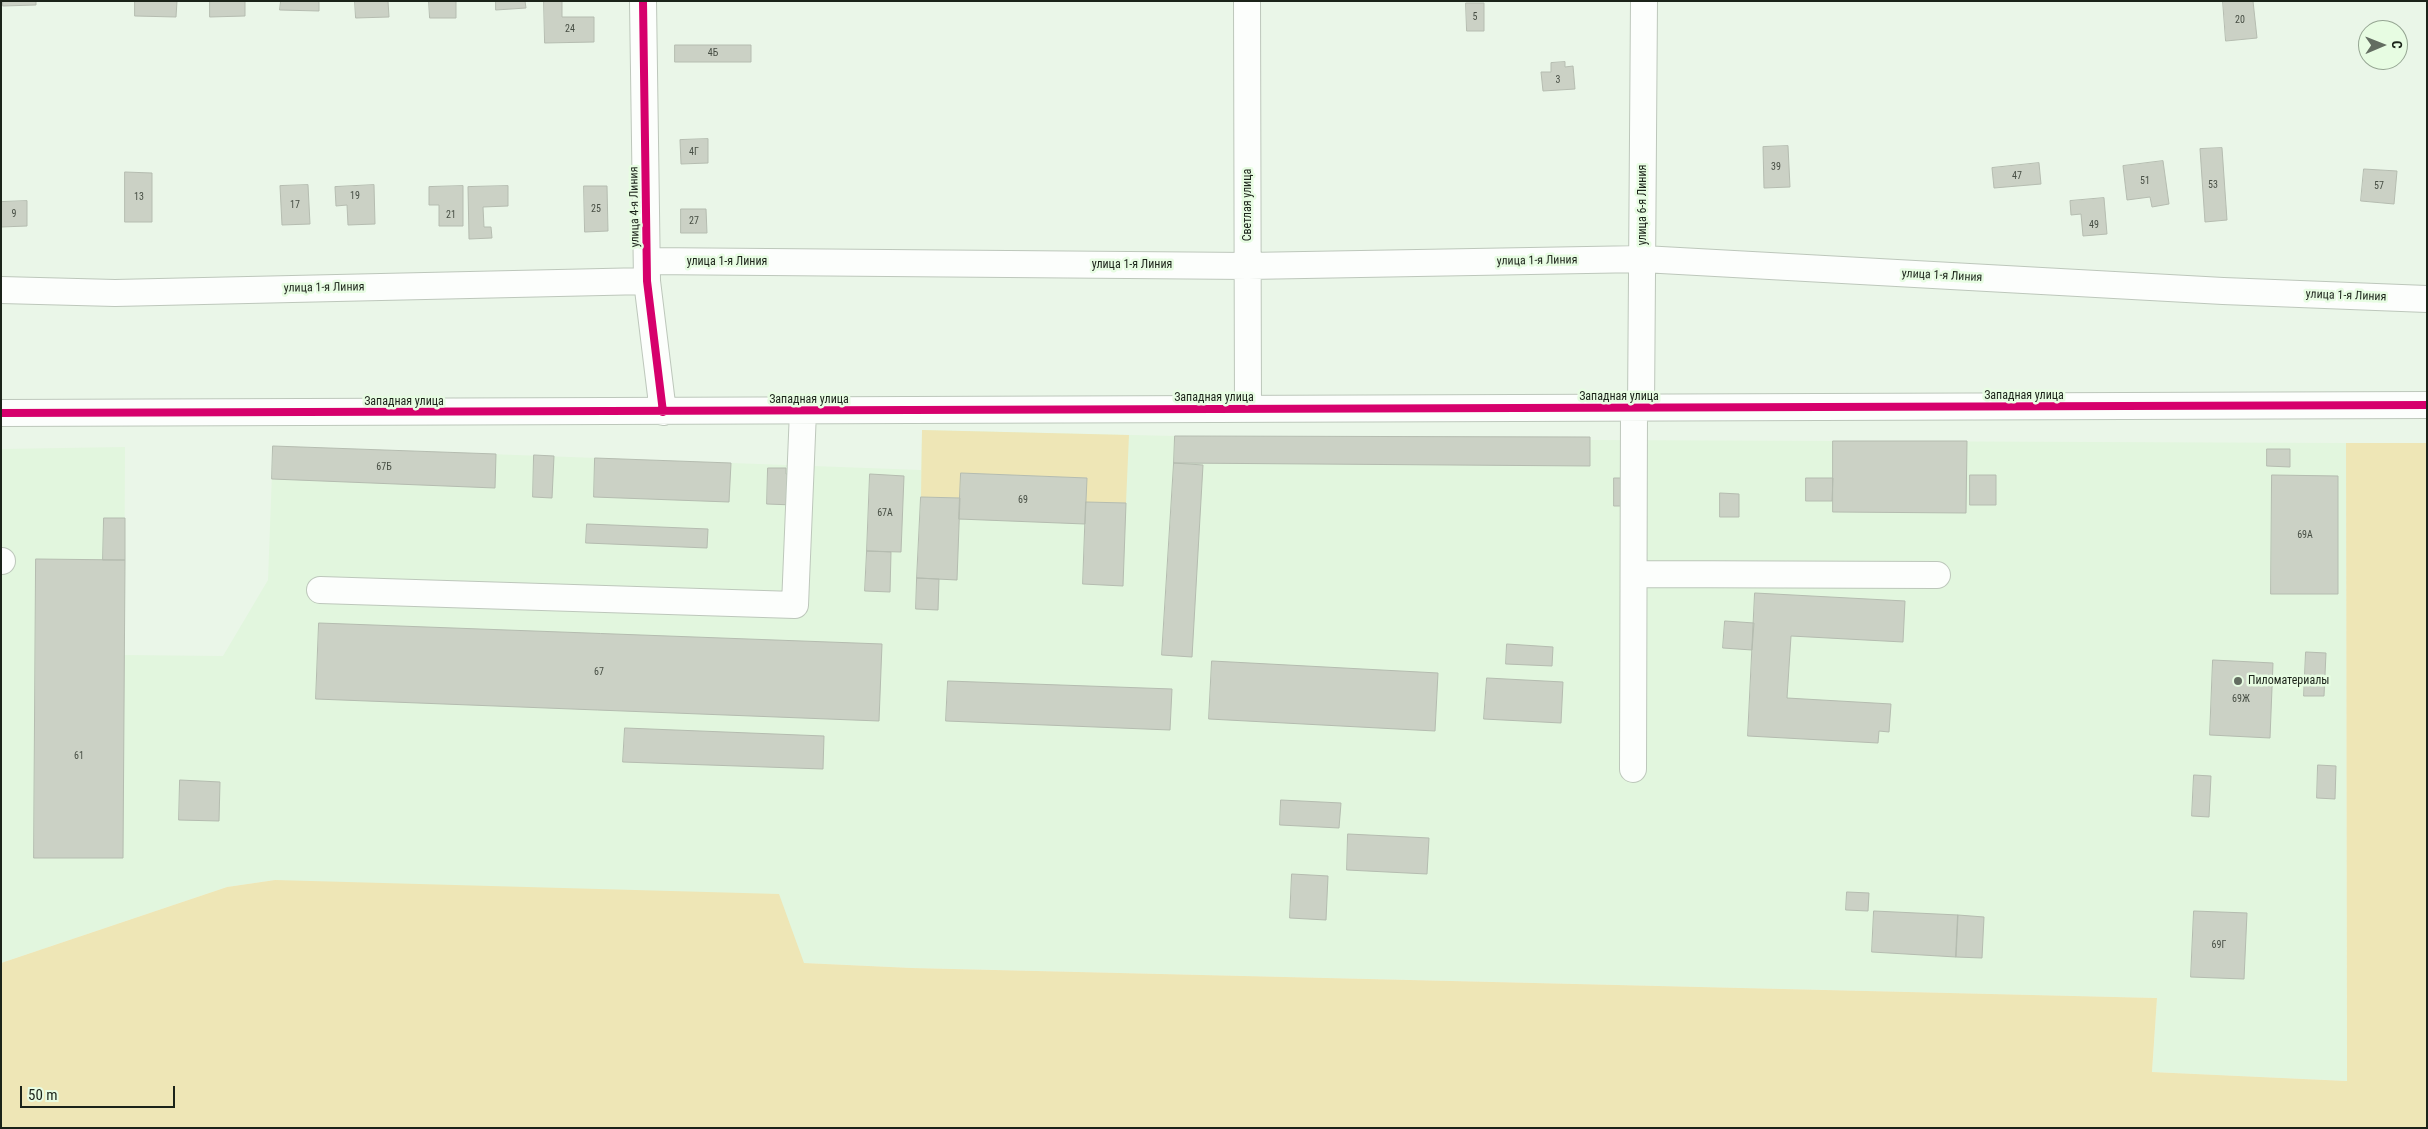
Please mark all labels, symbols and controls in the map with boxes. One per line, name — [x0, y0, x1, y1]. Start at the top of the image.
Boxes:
house number: 5 — [1473, 11, 1477, 23]
house number: 20 — [2235, 14, 2245, 26]
north arrow — [2358, 20, 2408, 70]
house number: 24 — [565, 23, 575, 35]
text: С — [2389, 41, 2405, 49]
house number: 4Б — [708, 47, 718, 59]
house number: 3 — [1556, 74, 1560, 86]
house number: 4Г — [689, 146, 699, 158]
house number: 39 — [1771, 161, 1781, 173]
street label: улица 6-я Линия — [1636, 165, 1650, 245]
street label: улица 4-я Линия — [627, 167, 643, 247]
street label: Светлая улица — [1241, 169, 1255, 241]
house number: 47 — [2012, 170, 2022, 182]
house number: 51 — [2140, 175, 2150, 187]
house number: 53 — [2208, 179, 2218, 191]
house number: 57 — [2374, 180, 2384, 192]
house number: 19 — [350, 190, 360, 202]
house number: 13 — [134, 191, 144, 203]
house number: 17 — [290, 199, 300, 211]
house number: 25 — [591, 203, 601, 215]
house number: 9 — [12, 208, 16, 220]
house number: 21 — [446, 209, 456, 221]
house number: 27 — [689, 215, 699, 227]
house number: 49 — [2089, 219, 2099, 231]
street label: улица 1-я Линия — [1497, 253, 1577, 269]
street label: улица 1-я Линия — [687, 255, 767, 269]
street label: улица 1-я Линия — [1092, 258, 1172, 272]
street label: улица 1-я Линия — [1901, 267, 1983, 285]
street label: улица 1-я Линия — [284, 280, 364, 296]
street label: улица 1-я Линия — [2305, 287, 2387, 305]
street label: Западная улица — [1984, 389, 2064, 403]
street label: Западная улица — [1579, 390, 1659, 404]
street label: Западная улица — [1174, 391, 1254, 405]
street label: Западная улица — [769, 393, 849, 407]
street label: Западная улица — [364, 395, 444, 409]
house number: 67Б — [376, 461, 392, 473]
house number: 69 — [1018, 494, 1028, 506]
house number: 67А — [877, 507, 893, 519]
house number: 69А — [2297, 529, 2313, 541]
house number: 67 — [594, 666, 604, 678]
place label: Пиломатериалы — [2248, 674, 2329, 688]
marker: Пиломатериалы — [2232, 675, 2244, 687]
house number: 69Ж — [2232, 693, 2250, 705]
house number: 61 — [74, 750, 84, 762]
house number: 69Г — [2212, 939, 2226, 951]
scale bar — [22, 1076, 178, 1108]
text: 50 m — [28, 1086, 58, 1104]

